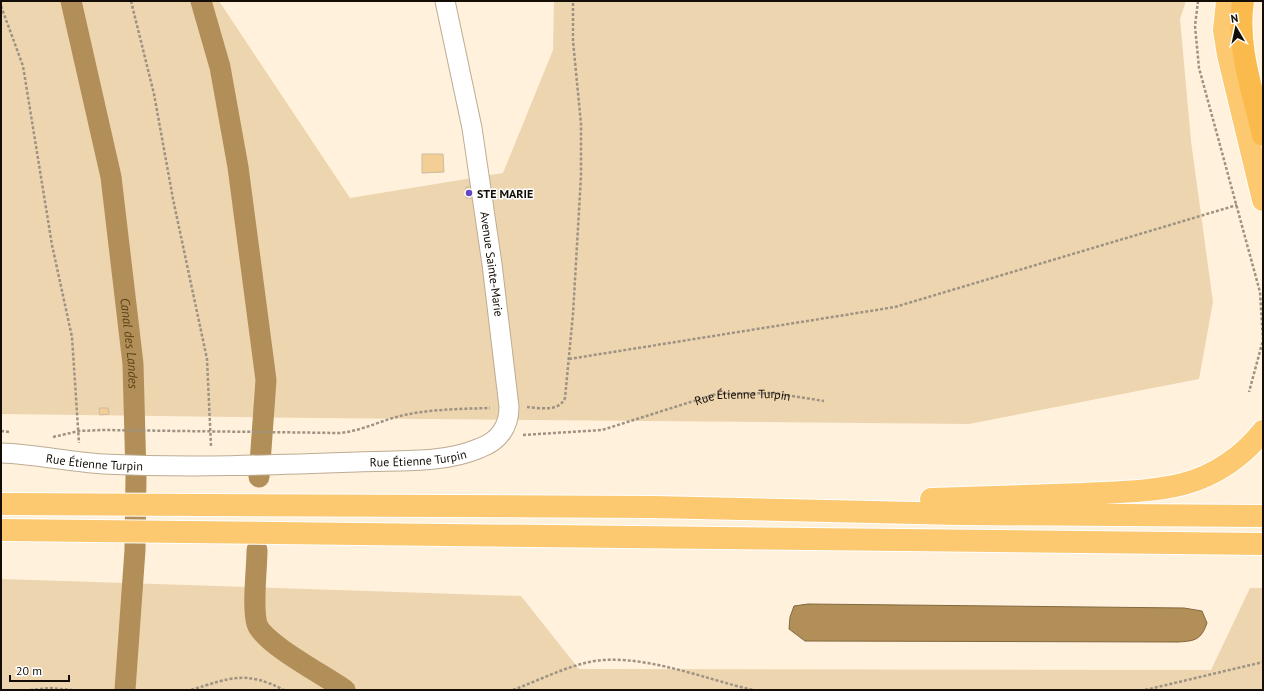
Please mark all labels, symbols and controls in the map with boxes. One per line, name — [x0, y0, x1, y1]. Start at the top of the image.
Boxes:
north arrow — [1216, 8, 1256, 48]
text: N — [1230, 11, 1239, 26]
place label: STE MARIE — [477, 186, 533, 201]
marker: STE MARIE — [464, 188, 474, 198]
street label: Avenue Sainte-Marie — [477, 210, 507, 318]
water label: Canal des Landes — [117, 297, 142, 390]
street label: Rue Étienne Turpin — [693, 385, 792, 408]
street label: Rue Étienne Turpin — [369, 446, 468, 469]
street label: Rue Étienne Turpin — [45, 450, 143, 473]
scale bar — [10, 657, 69, 683]
text: 20 m — [16, 663, 42, 678]

